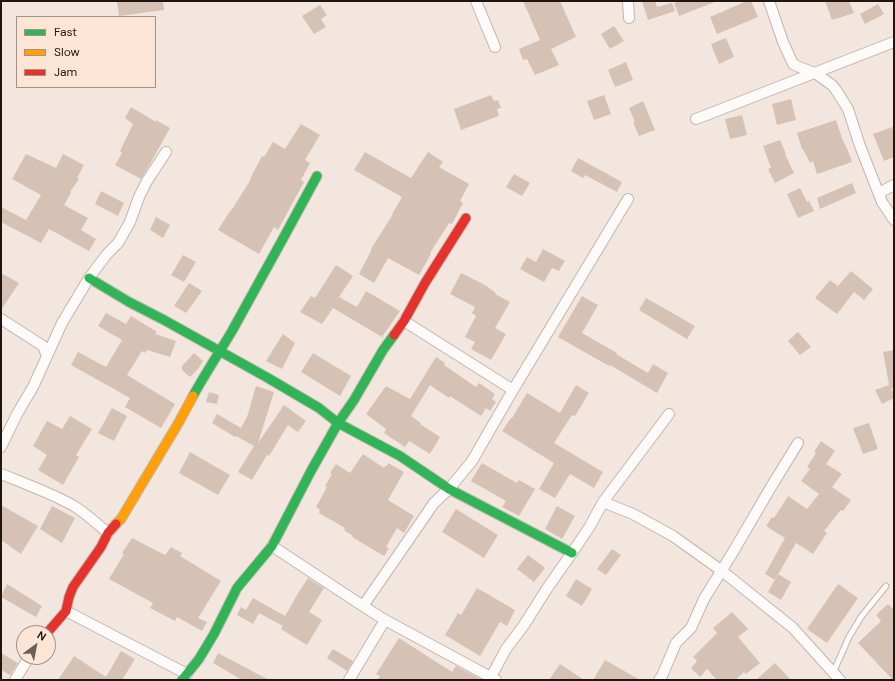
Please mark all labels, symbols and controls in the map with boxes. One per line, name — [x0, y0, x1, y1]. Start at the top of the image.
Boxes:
legend — [16, 16, 156, 88]
text: Fast — [54, 24, 77, 40]
text: Slow — [54, 44, 80, 60]
text: Jam — [54, 64, 77, 80]
north arrow — [16, 625, 56, 665]
text: N — [35, 628, 49, 644]

